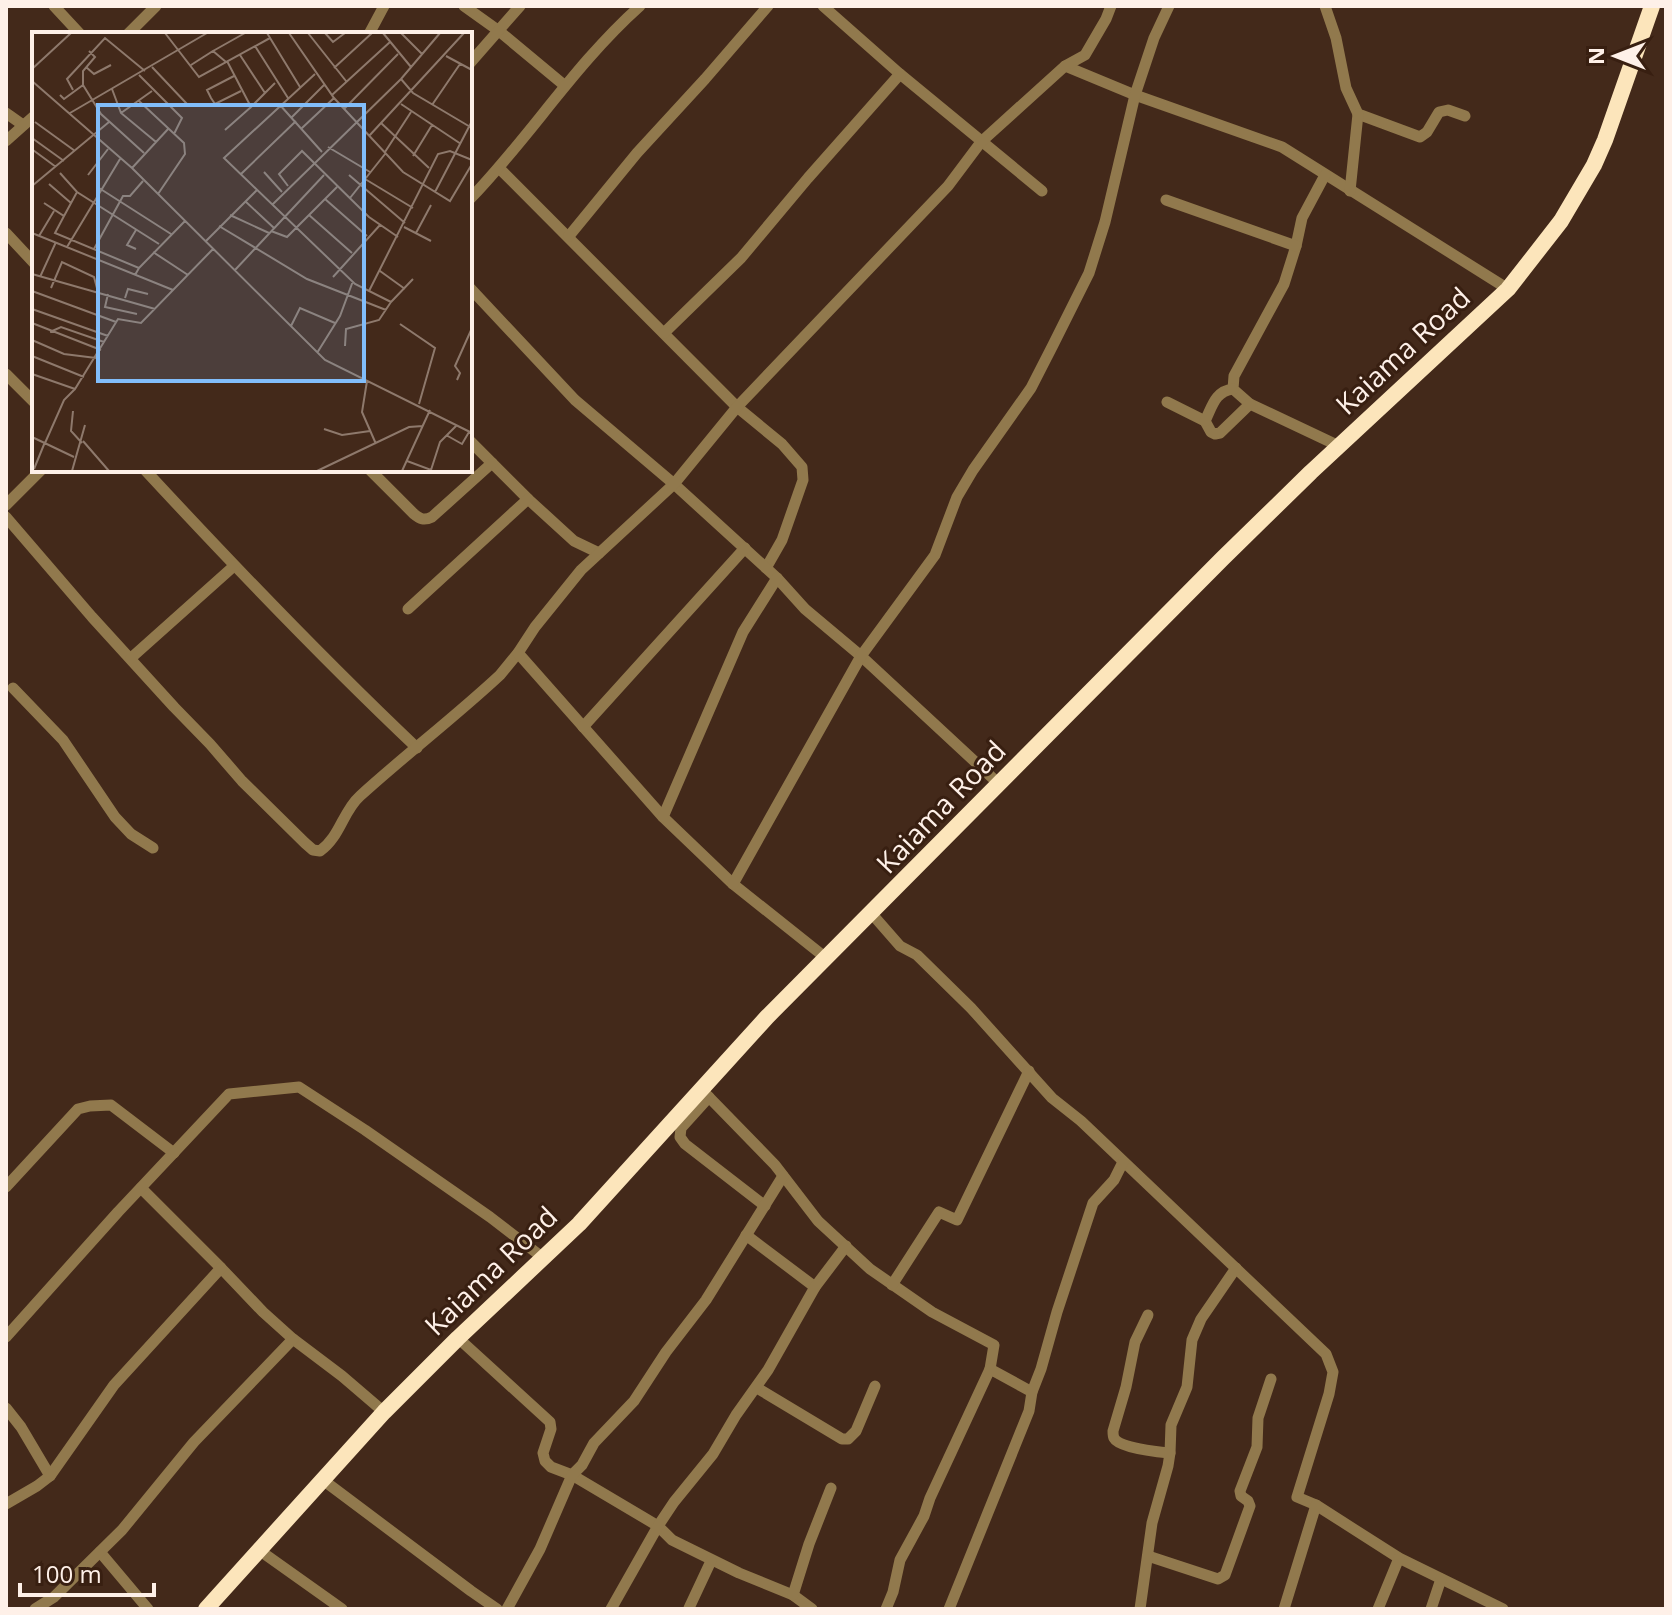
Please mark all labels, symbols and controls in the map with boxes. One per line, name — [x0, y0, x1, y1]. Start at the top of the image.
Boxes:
north arrow — [1576, 16, 1656, 96]
inset map — [32, 32, 472, 472]
text: N — [1580, 47, 1610, 65]
street label: Kaiama Road — [1327, 278, 1478, 422]
street label: Kaiama Road — [867, 732, 1013, 881]
street label: Kaiama Road — [416, 1197, 565, 1343]
scale bar — [20, 1547, 154, 1597]
text: 100 m — [32, 1557, 102, 1590]

